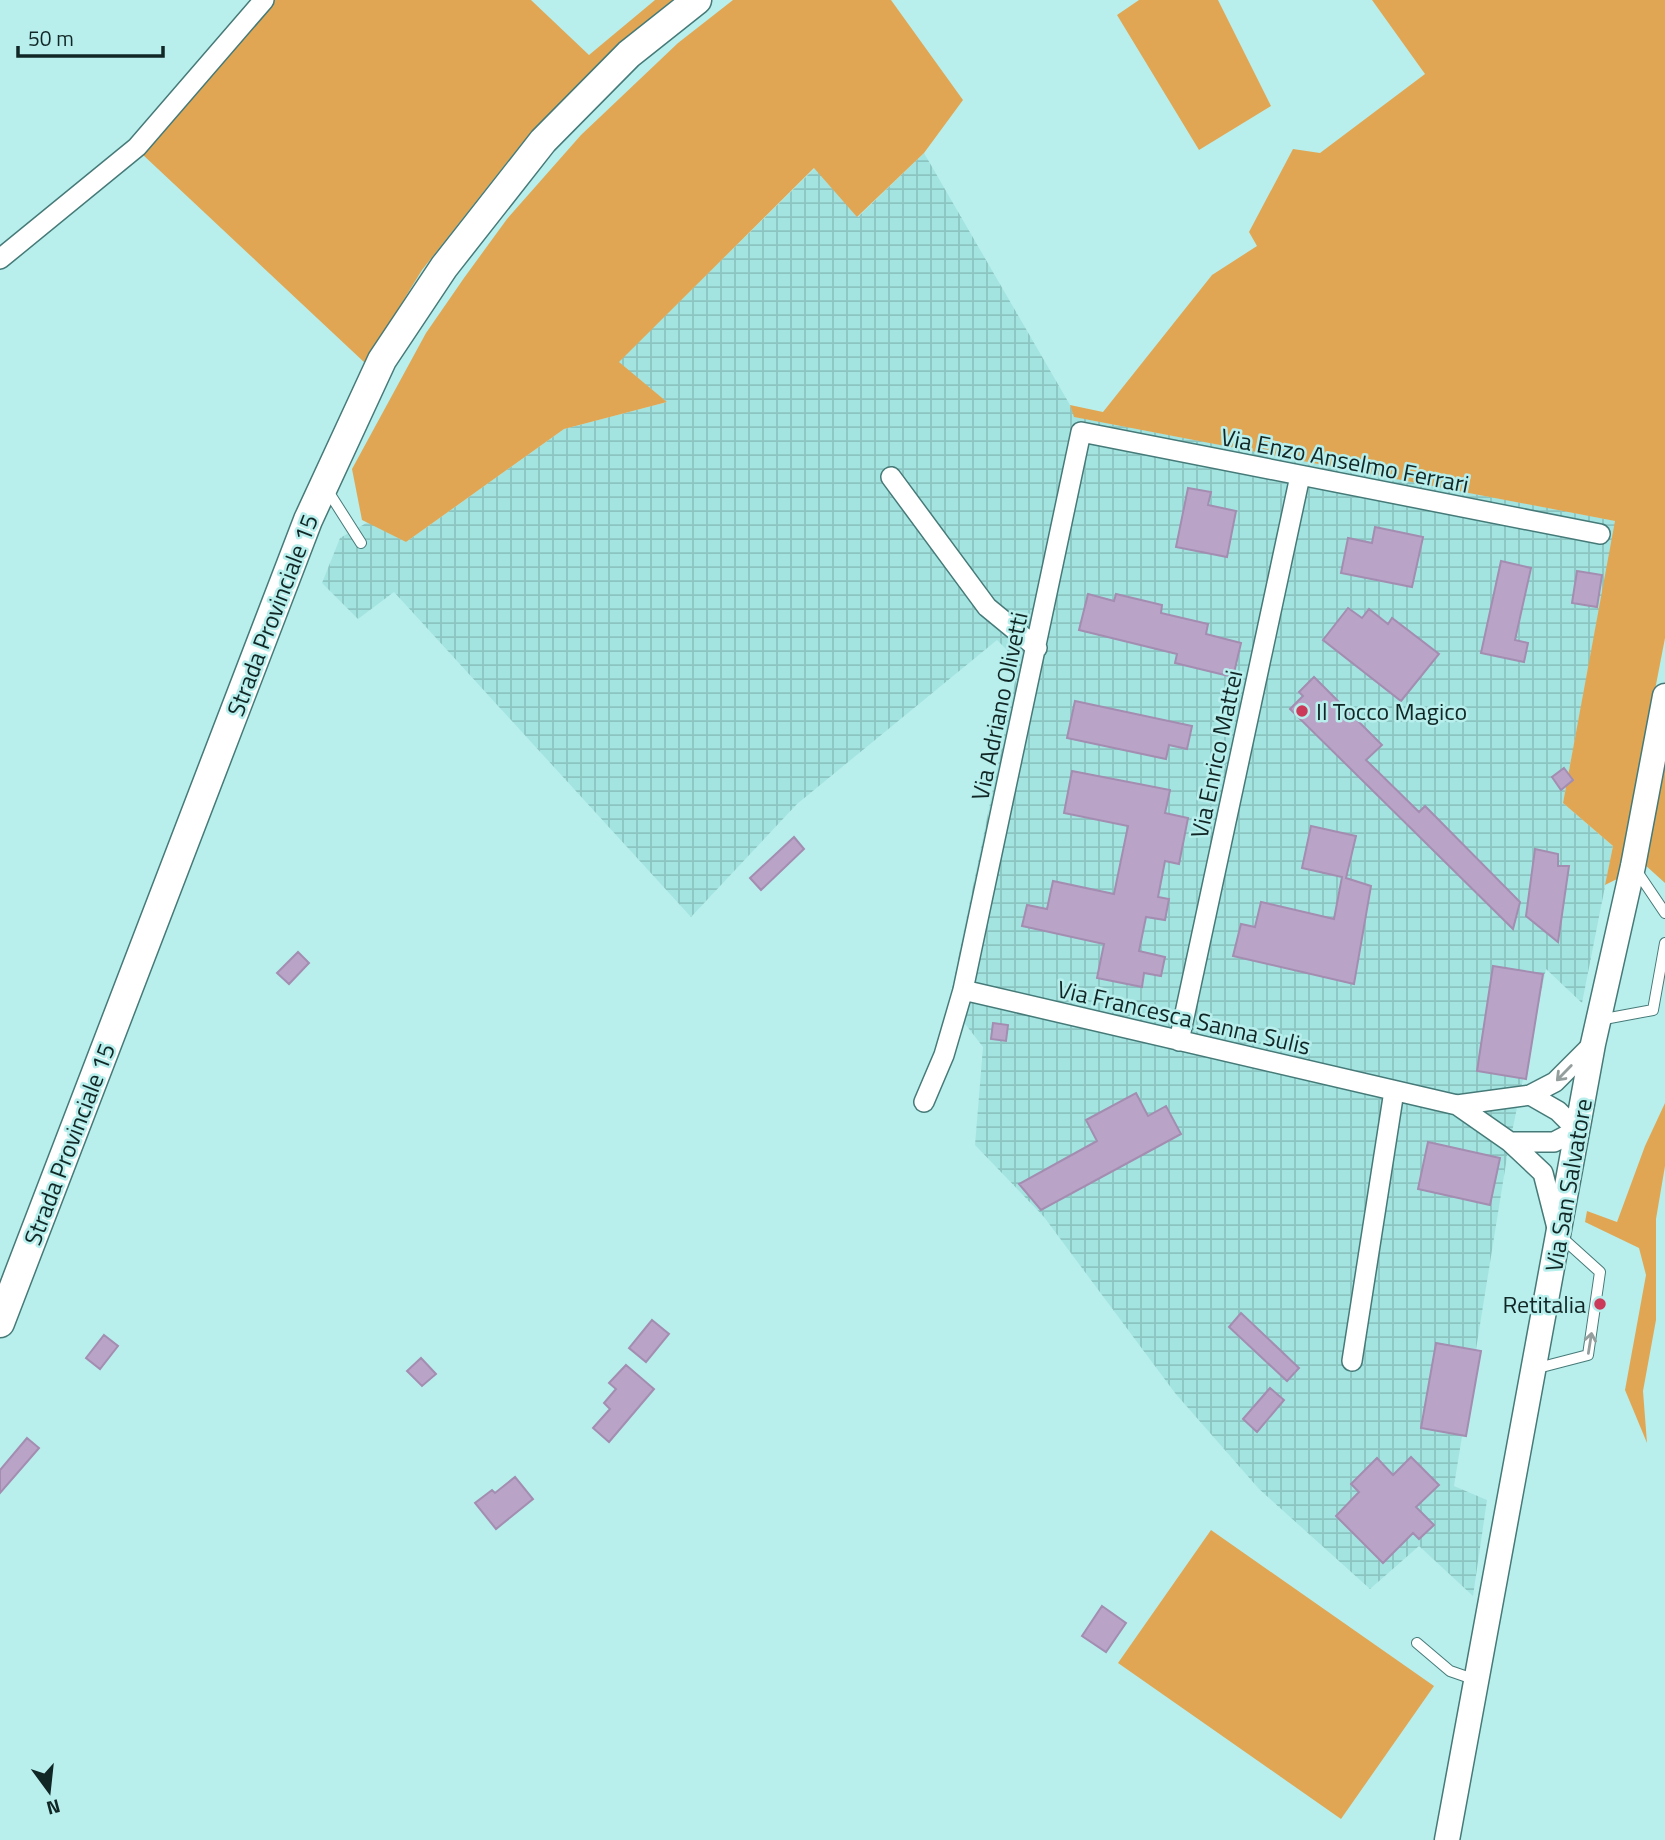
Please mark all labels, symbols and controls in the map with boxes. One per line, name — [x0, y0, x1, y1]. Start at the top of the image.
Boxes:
scale bar — [18, 14, 163, 58]
text: 50 m — [28, 22, 74, 54]
street label: Via Enzo Anselmo Ferrari — [1218, 418, 1472, 502]
street label: Strada Provinciale 15 — [217, 509, 327, 721]
street label: Via Adriano Olivetti — [961, 608, 1037, 804]
street label: Via Enrico Mattei — [1181, 667, 1251, 841]
place label: Il Tocco Magico — [1316, 693, 1467, 729]
marker: Il Tocco Magico — [1294, 703, 1310, 719]
street label: Via Francesca Sanna Sulis — [1054, 970, 1314, 1064]
street label: Strada Provinciale 15 — [14, 1038, 124, 1250]
one-way arrow — [1556, 1065, 1573, 1082]
street label: Via San Salvatore — [1535, 1096, 1601, 1274]
place label: Retitalia — [1502, 1286, 1586, 1322]
marker: Retitalia — [1592, 1296, 1608, 1312]
one-way arrow — [1584, 1332, 1597, 1355]
north arrow — [14, 1756, 84, 1826]
text: N — [43, 1792, 64, 1824]

